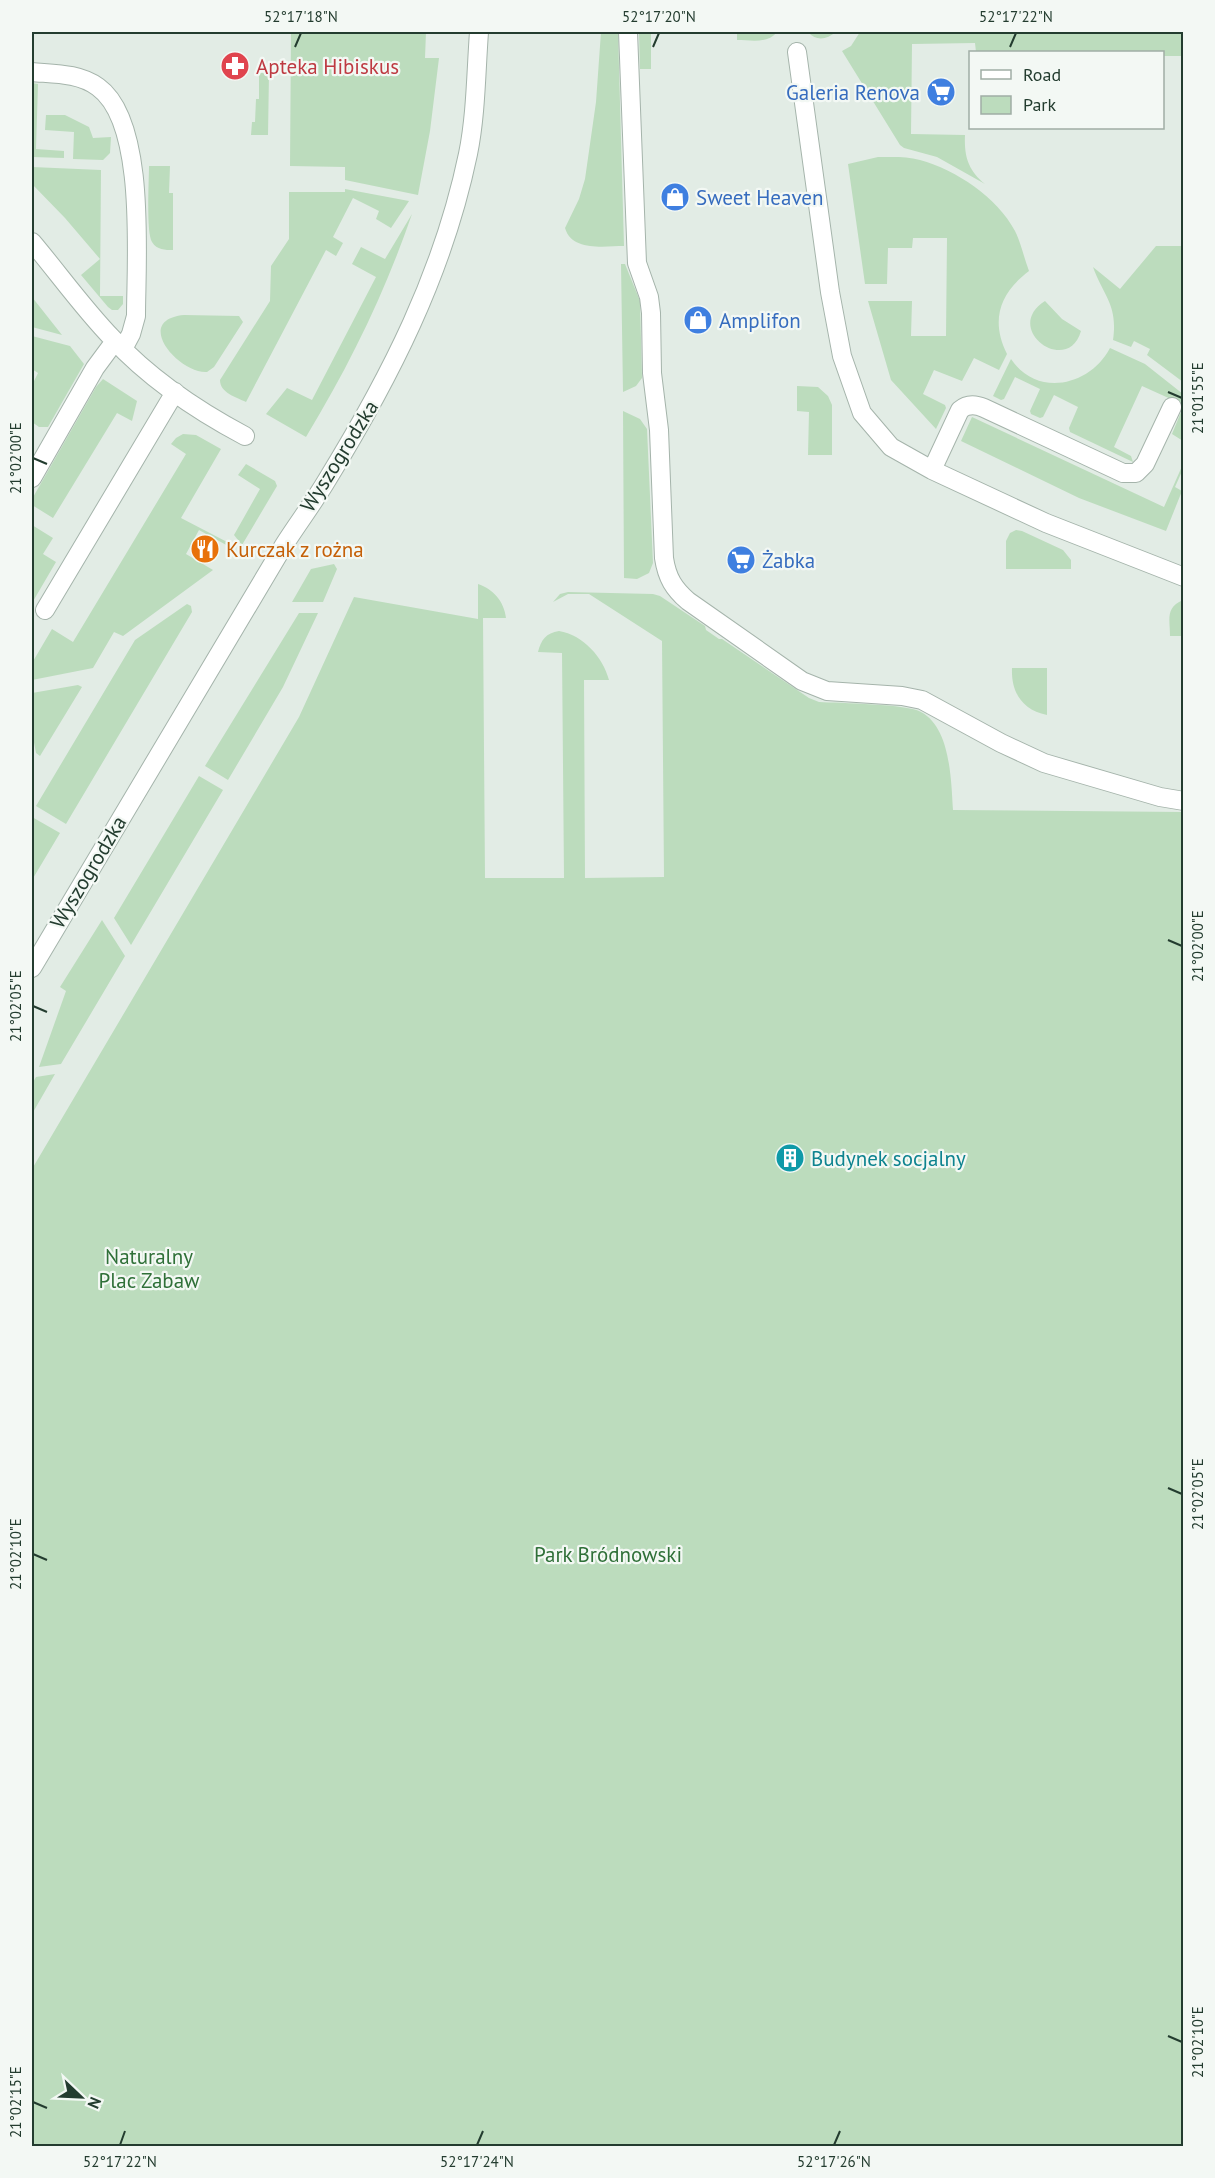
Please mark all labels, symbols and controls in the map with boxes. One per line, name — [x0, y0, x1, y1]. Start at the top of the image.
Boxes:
text: 52°17'18"N — [264, 7, 338, 26]
text: 52°17'20"N — [622, 7, 696, 26]
text: 52°17'22"N — [979, 7, 1053, 26]
pharmacy icon: Apteka Hibiskus — [219, 50, 251, 82]
legend — [969, 51, 1164, 129]
place label: Apteka Hibiskus — [256, 53, 399, 80]
text: Road — [1023, 63, 1061, 86]
supermarket icon: Galeria Renova — [925, 76, 957, 108]
place label: Galeria Renova — [786, 79, 920, 106]
text: Park — [1023, 93, 1056, 116]
shop icon: Sweet Heaven — [659, 181, 691, 213]
place label: Sweet Heaven — [696, 184, 823, 211]
shop icon: Amplifon — [682, 304, 714, 336]
place label: Amplifon — [719, 307, 801, 334]
text: 21°01'55"E — [1188, 362, 1207, 434]
street label: Wyszogrodzka — [294, 395, 384, 517]
text: 21°02'00"E — [6, 422, 25, 494]
restaurant icon: Kurczak z rożna — [189, 533, 221, 565]
place label: Kurczak z rożna — [226, 536, 364, 563]
supermarket icon: Żabka — [725, 544, 757, 576]
place label: Żabka — [762, 547, 815, 574]
street label: Wyszogrodzka — [44, 811, 132, 933]
text: 21°02'00"E — [1188, 910, 1207, 982]
text: 21°02'05"E — [6, 970, 25, 1042]
building icon: Budynek socjalny — [774, 1142, 806, 1174]
place label: Budynek socjalny — [811, 1145, 966, 1172]
park label: Naturalny Plac Zabaw — [99, 1243, 200, 1294]
text: 21°02'05"E — [1188, 1458, 1207, 1530]
text: 21°02'10"E — [6, 1518, 25, 1590]
park label: Park Bródnowski — [534, 1541, 682, 1568]
text: 21°02'10"E — [1188, 2006, 1207, 2078]
text: 21°02'15"E — [6, 2066, 25, 2138]
north arrow — [51, 2067, 111, 2127]
text: N — [84, 2094, 106, 2112]
text: 52°17'22"N — [83, 2152, 157, 2171]
text: 52°17'24"N — [440, 2152, 514, 2171]
text: 52°17'26"N — [797, 2152, 871, 2171]

